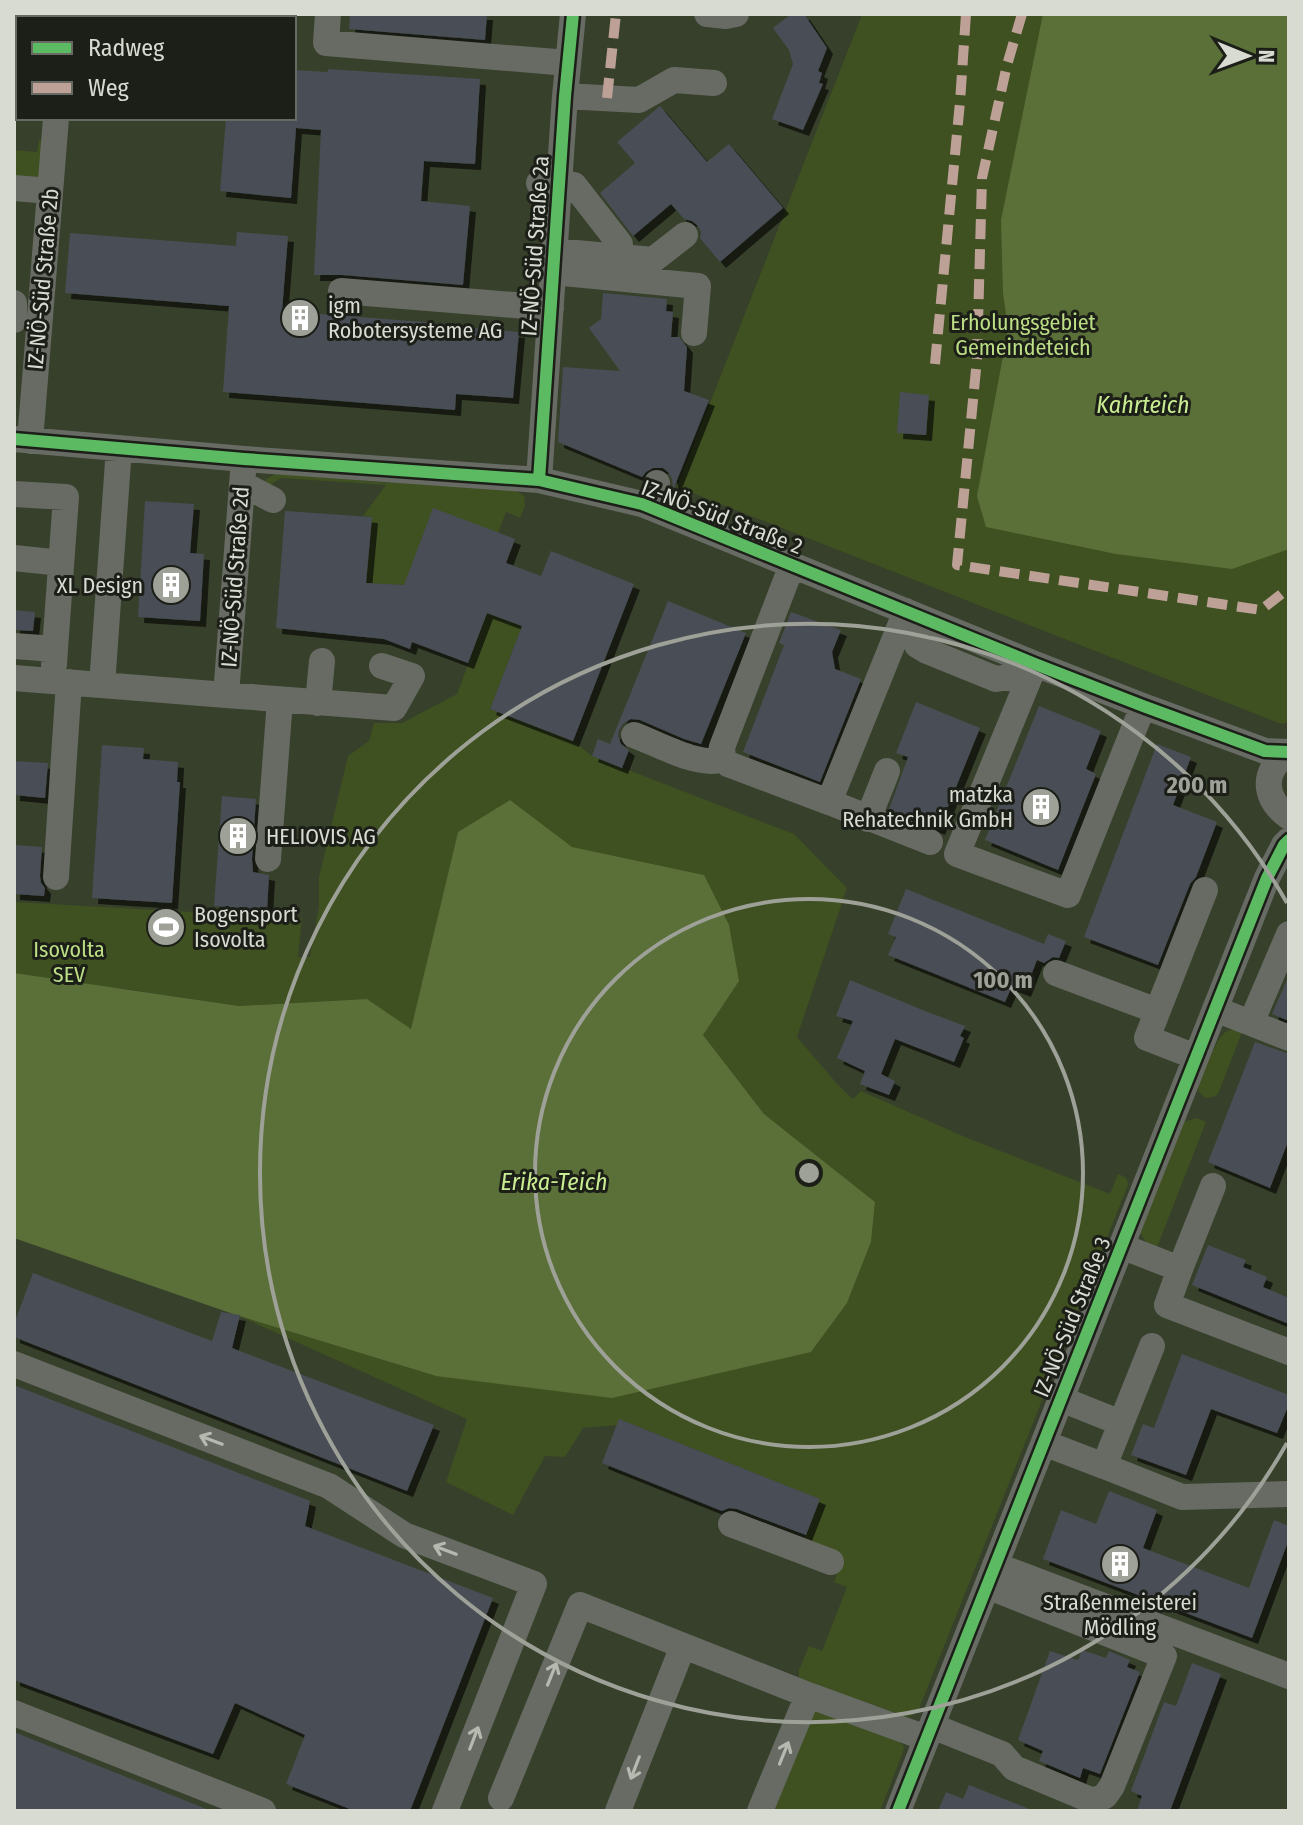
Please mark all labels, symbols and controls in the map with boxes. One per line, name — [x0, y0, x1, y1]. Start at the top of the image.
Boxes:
legend — [16, 16, 296, 120]
north arrow — [1207, 16, 1287, 96]
text: Radweg — [88, 34, 165, 62]
text: N — [1253, 50, 1280, 63]
text: Weg — [88, 74, 130, 102]
street label: IZ-NÖ-Süd Straße 2a — [515, 155, 555, 337]
street label: IZ-NÖ-Süd Straße 2b — [22, 187, 64, 371]
place label: igm Robotersysteme AG — [328, 292, 502, 344]
building icon: igm Robotersysteme AG — [279, 297, 321, 339]
park label: Erholungsgebiet Gemeindeteich — [950, 309, 1097, 361]
water label: Kahrteich — [1096, 391, 1190, 419]
street label: IZ-NÖ-Süd Straße 2 — [638, 474, 806, 560]
street label: IZ-NÖ-Süd Straße 2d — [215, 485, 255, 669]
building icon: XL Design — [150, 564, 192, 606]
place label: XL Design — [57, 572, 143, 599]
text: 200 m — [1166, 771, 1227, 799]
place label: matzka Rehatechnik GmbH — [842, 781, 1013, 833]
building icon: matzka Rehatechnik GmbH — [1020, 786, 1062, 828]
building icon: HELIOVIS AG — [217, 815, 259, 857]
place label: HELIOVIS AG — [266, 823, 376, 850]
place label: Bogensport Isovolta — [194, 901, 298, 953]
sports icon: Bogensport Isovolta — [145, 906, 187, 948]
park label: Isovolta SEV — [33, 936, 105, 988]
text: 100 m — [973, 966, 1033, 994]
centre of rings — [795, 1159, 823, 1187]
water label: Erika-Teich — [500, 1168, 608, 1196]
street label: IZ-NÖ-Süd Straße 3 — [1028, 1233, 1116, 1401]
one-way arrow — [199, 1432, 224, 1446]
one-way arrow — [433, 1542, 458, 1556]
building icon: Straßenmeisterei Mödling — [1099, 1543, 1141, 1585]
place label: Straßenmeisterei Mödling — [1043, 1589, 1197, 1641]
one-way arrow — [545, 1662, 560, 1687]
one-way arrow — [467, 1726, 482, 1751]
one-way arrow — [778, 1741, 792, 1766]
one-way arrow — [627, 1755, 641, 1780]

